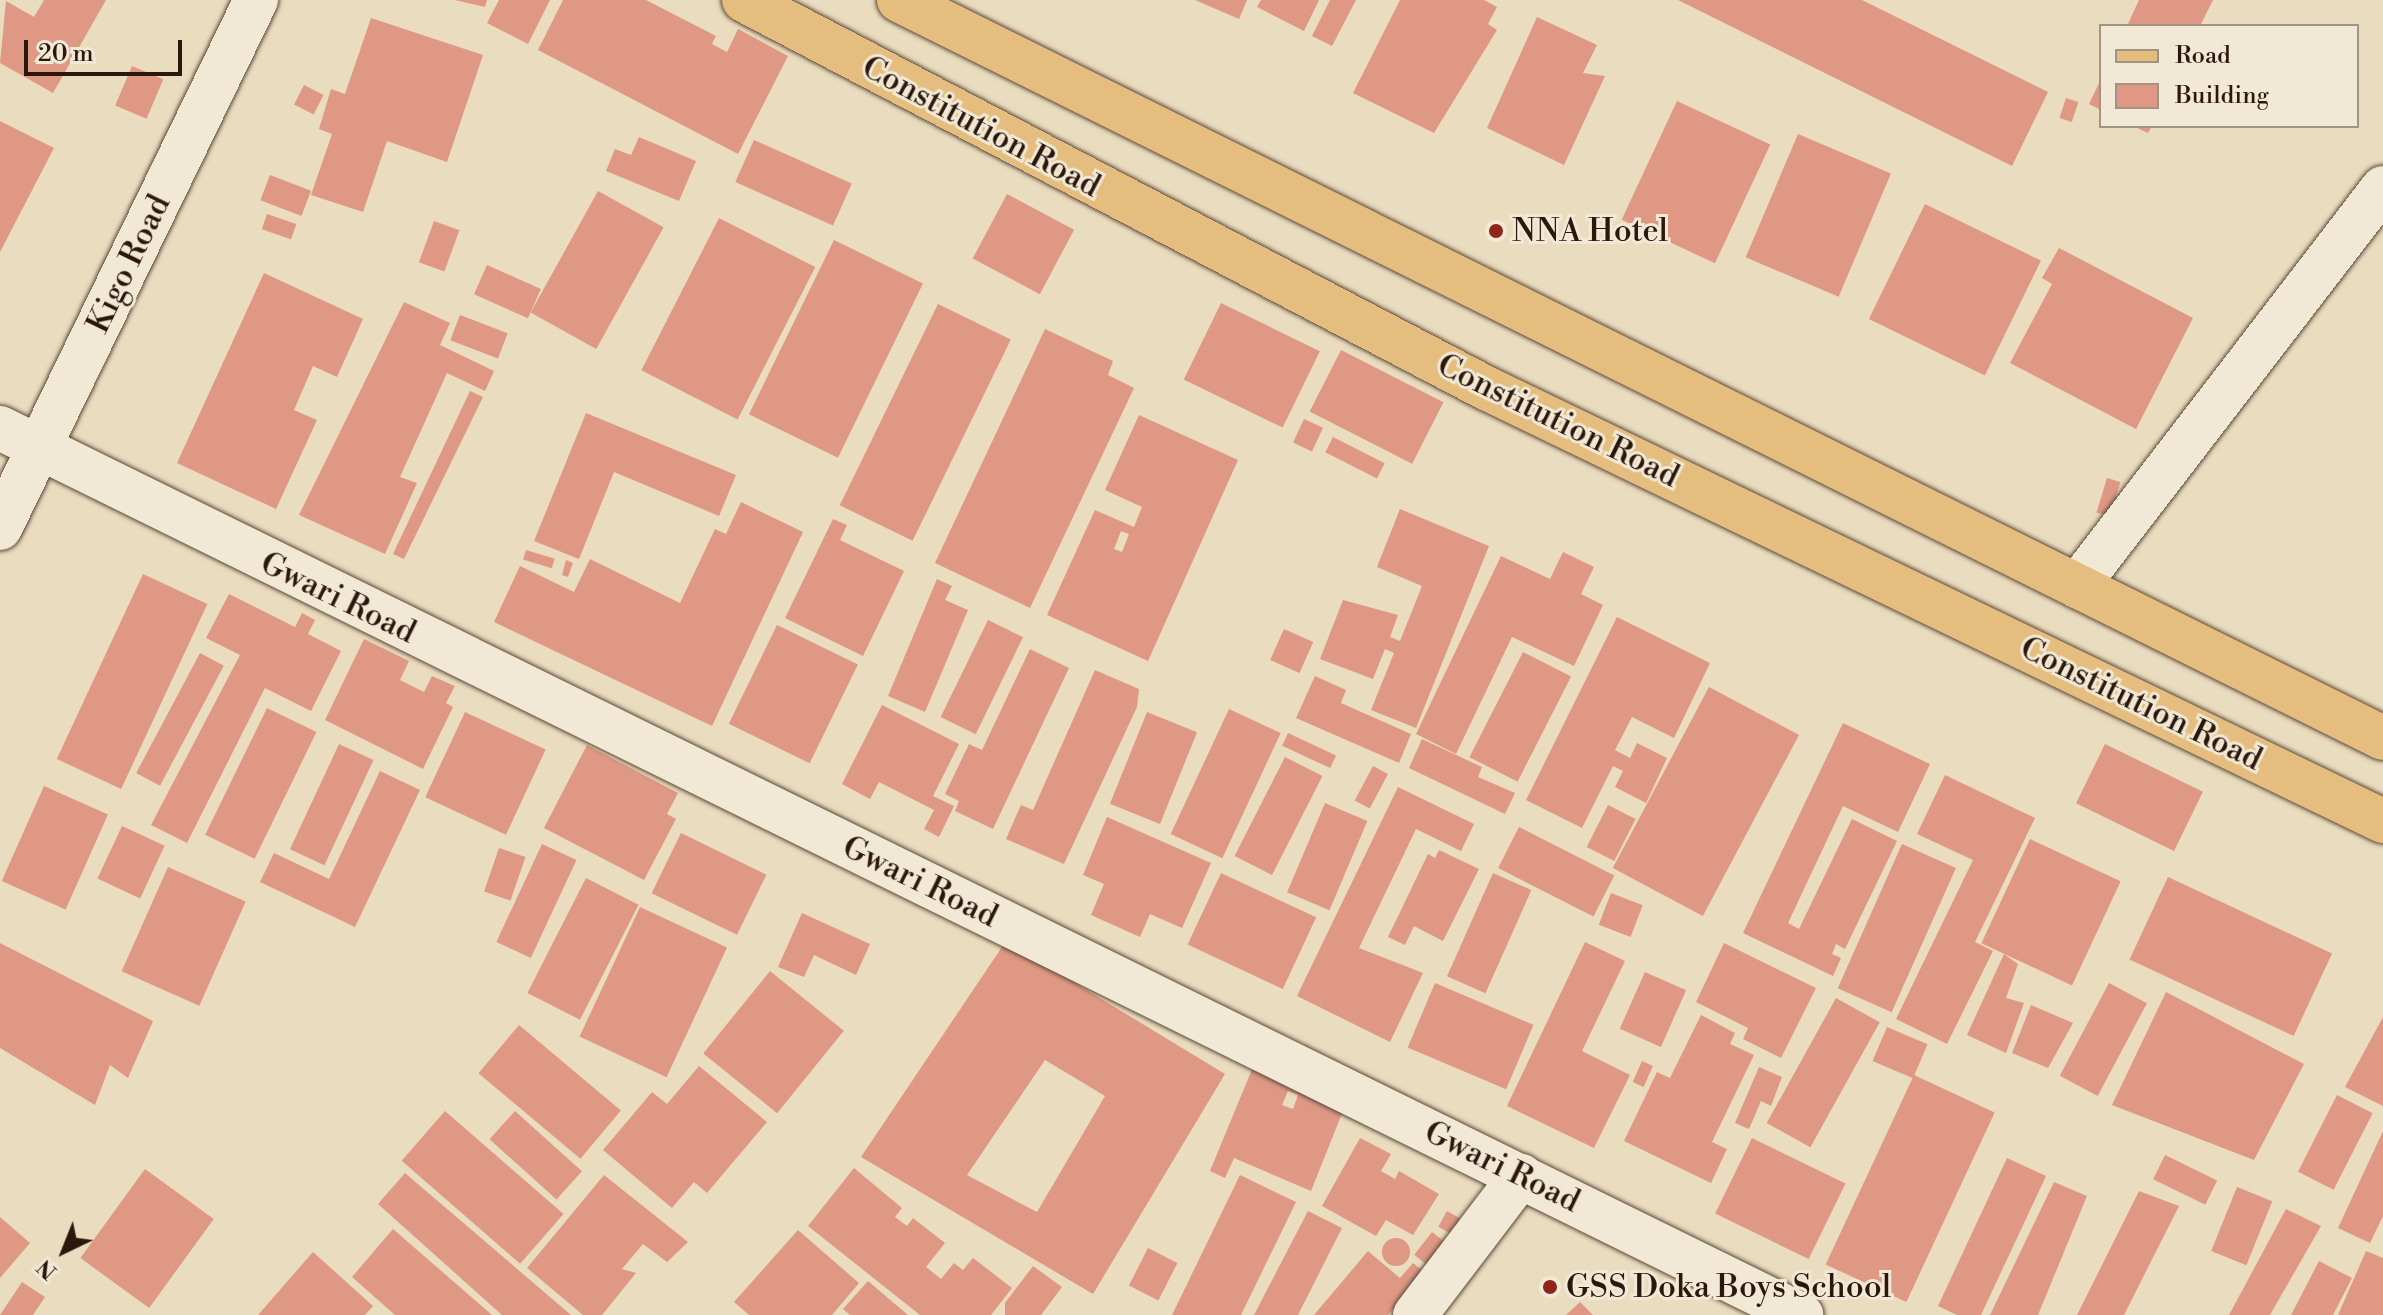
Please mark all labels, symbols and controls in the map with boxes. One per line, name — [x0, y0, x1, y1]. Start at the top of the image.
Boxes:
scale bar — [28, 24, 186, 74]
legend — [2099, 24, 2359, 128]
text: 20 m — [38, 39, 94, 69]
text: Road — [2175, 41, 2231, 71]
street label: Constitution Road — [855, 48, 1107, 206]
text: Building — [2175, 81, 2269, 111]
street label: Kigo Road — [79, 189, 179, 339]
place label: NNA Hotel — [1512, 212, 1668, 250]
marker: NNA Hotel — [1487, 222, 1505, 240]
street label: Constitution Road — [1431, 346, 1685, 496]
street label: Gwari Road — [254, 544, 422, 652]
street label: Constitution Road — [2014, 629, 2268, 779]
street label: Gwari Road — [836, 828, 1004, 936]
street label: Gwari Road — [1418, 1113, 1586, 1221]
north arrow — [24, 1211, 104, 1291]
text: N — [32, 1253, 63, 1285]
place label: GSS Doka Boys School — [1566, 1268, 1891, 1306]
marker: GSS Doka Boys School — [1541, 1278, 1559, 1296]

